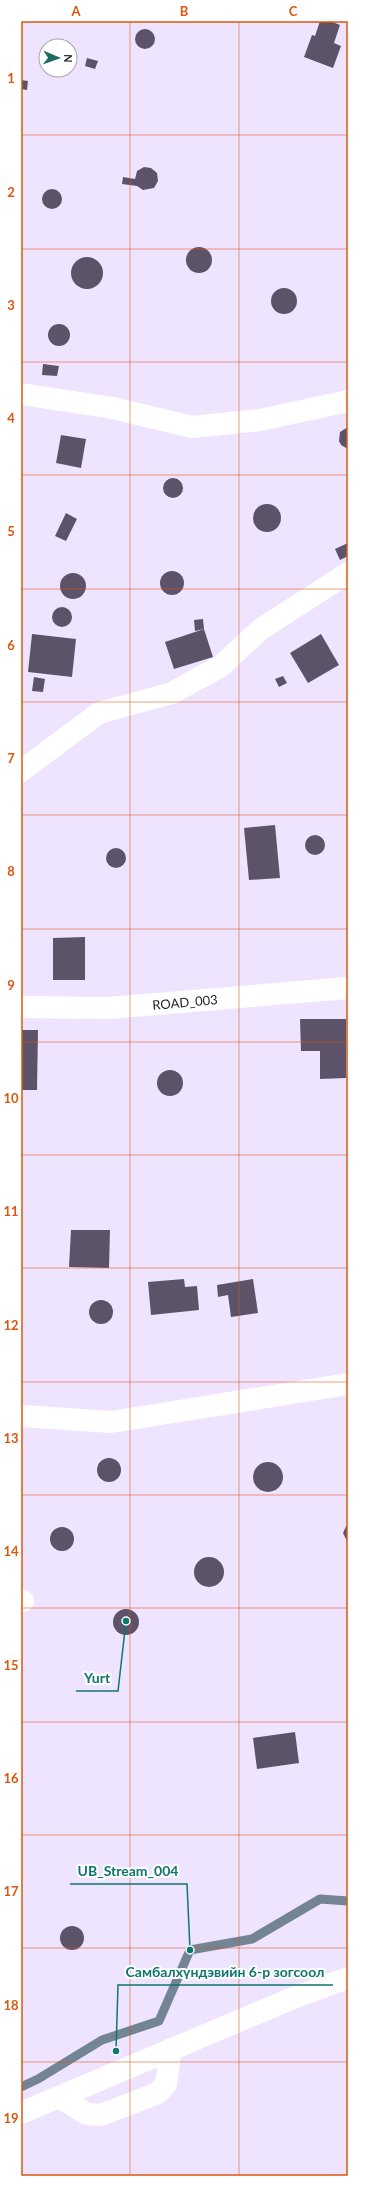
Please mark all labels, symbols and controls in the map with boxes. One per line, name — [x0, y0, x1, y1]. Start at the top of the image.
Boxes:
text: A — [70, 3, 81, 19]
text: B — [180, 3, 189, 19]
text: C — [289, 3, 298, 19]
north arrow — [38, 38, 78, 78]
text: N — [62, 54, 75, 63]
text: 1 — [7, 70, 15, 86]
text: 2 — [7, 184, 15, 200]
text: 3 — [7, 297, 15, 313]
text: 4 — [7, 410, 15, 426]
text: 5 — [7, 523, 15, 539]
text: 6 — [7, 637, 15, 653]
text: 7 — [7, 750, 15, 766]
text: 8 — [7, 863, 15, 879]
text: 9 — [7, 977, 15, 993]
street label: ROAD_003 — [152, 991, 218, 1013]
text: 10 — [3, 1090, 19, 1106]
text: 11 — [3, 1203, 19, 1219]
text: 12 — [3, 1317, 19, 1333]
text: 13 — [3, 1430, 19, 1446]
text: 14 — [3, 1543, 19, 1559]
text: 15 — [3, 1657, 19, 1673]
callout: Yurt — [76, 1665, 118, 1691]
text: Yurt — [83, 1669, 111, 1686]
text: 16 — [3, 1770, 19, 1786]
callout: UB_Stream_004 — [70, 1858, 187, 1884]
text: UB_Stream_004 — [78, 1862, 178, 1879]
text: 17 — [3, 1883, 19, 1899]
callout: Самбалхүндэвийн 6-р зогсоол — [118, 1959, 333, 1985]
text: Самбалхүндэвийн 6-р зогсоол — [126, 1963, 324, 1980]
text: 18 — [3, 1997, 19, 2013]
text: 19 — [3, 2110, 19, 2126]

